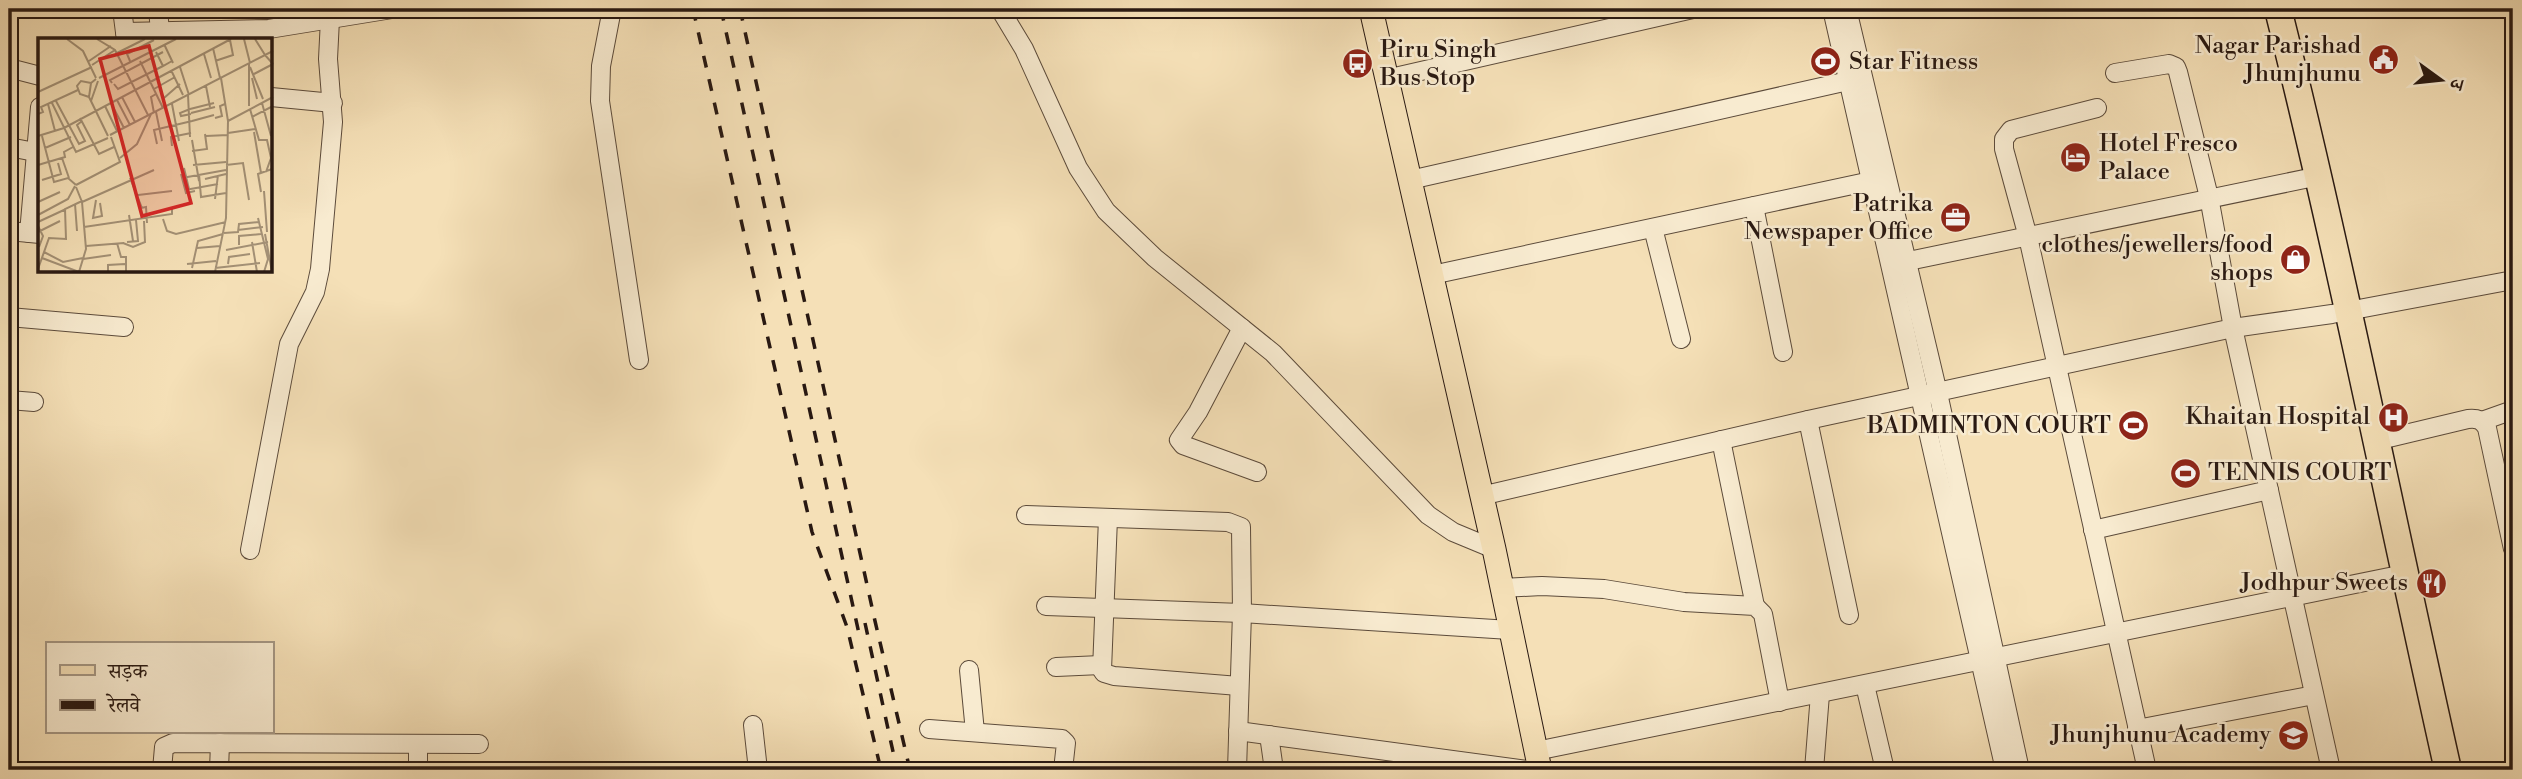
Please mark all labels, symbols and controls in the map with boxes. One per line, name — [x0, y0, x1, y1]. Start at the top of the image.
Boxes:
place label: Nagar Parishad Jhunjhunu — [2195, 31, 2361, 89]
place label: Piru Singh Bus Stop — [1379, 35, 1497, 93]
inset map — [38, 38, 273, 273]
public building icon: Nagar Parishad Jhunjhunu — [2367, 43, 2401, 77]
sports icon: Star Fitness — [1809, 45, 1843, 79]
north arrow — [2406, 46, 2476, 116]
bus stop icon: Piru Singh Bus Stop — [1340, 47, 1374, 81]
place label: Star Fitness — [1849, 47, 1978, 77]
text: उ — [2443, 74, 2470, 93]
place label: Hotel Fresco Palace — [2099, 129, 2238, 187]
hotel icon: Hotel Fresco Palace — [2059, 141, 2093, 175]
place label: Patrika Newspaper Office — [1744, 189, 1934, 247]
office icon: Patrika Newspaper Office — [1939, 201, 1973, 235]
place label: clothes/jewellers/food shops — [2041, 230, 2273, 288]
shop icon: clothes/jewellers/food shops — [2279, 242, 2313, 276]
hospital icon: Khaitan Hospital — [2376, 400, 2410, 434]
place label: Khaitan Hospital — [2185, 402, 2370, 432]
sports icon: BADMINTON COURT — [2117, 409, 2151, 443]
place label: BADMINTON COURT — [1866, 411, 2111, 441]
sports icon: TENNIS COURT — [2168, 456, 2202, 490]
place label: TENNIS COURT — [2208, 458, 2391, 488]
restaurant icon: Jodhpur Sweets — [2414, 566, 2448, 600]
place label: Jodhpur Sweets — [2239, 568, 2408, 598]
legend — [46, 642, 273, 734]
text: सड़क — [107, 659, 148, 685]
text: रेलवे — [105, 693, 142, 719]
school or university icon: Jhunjhunu Academy — [2277, 718, 2311, 752]
place label: Jhunjhunu Academy — [2050, 720, 2271, 750]

